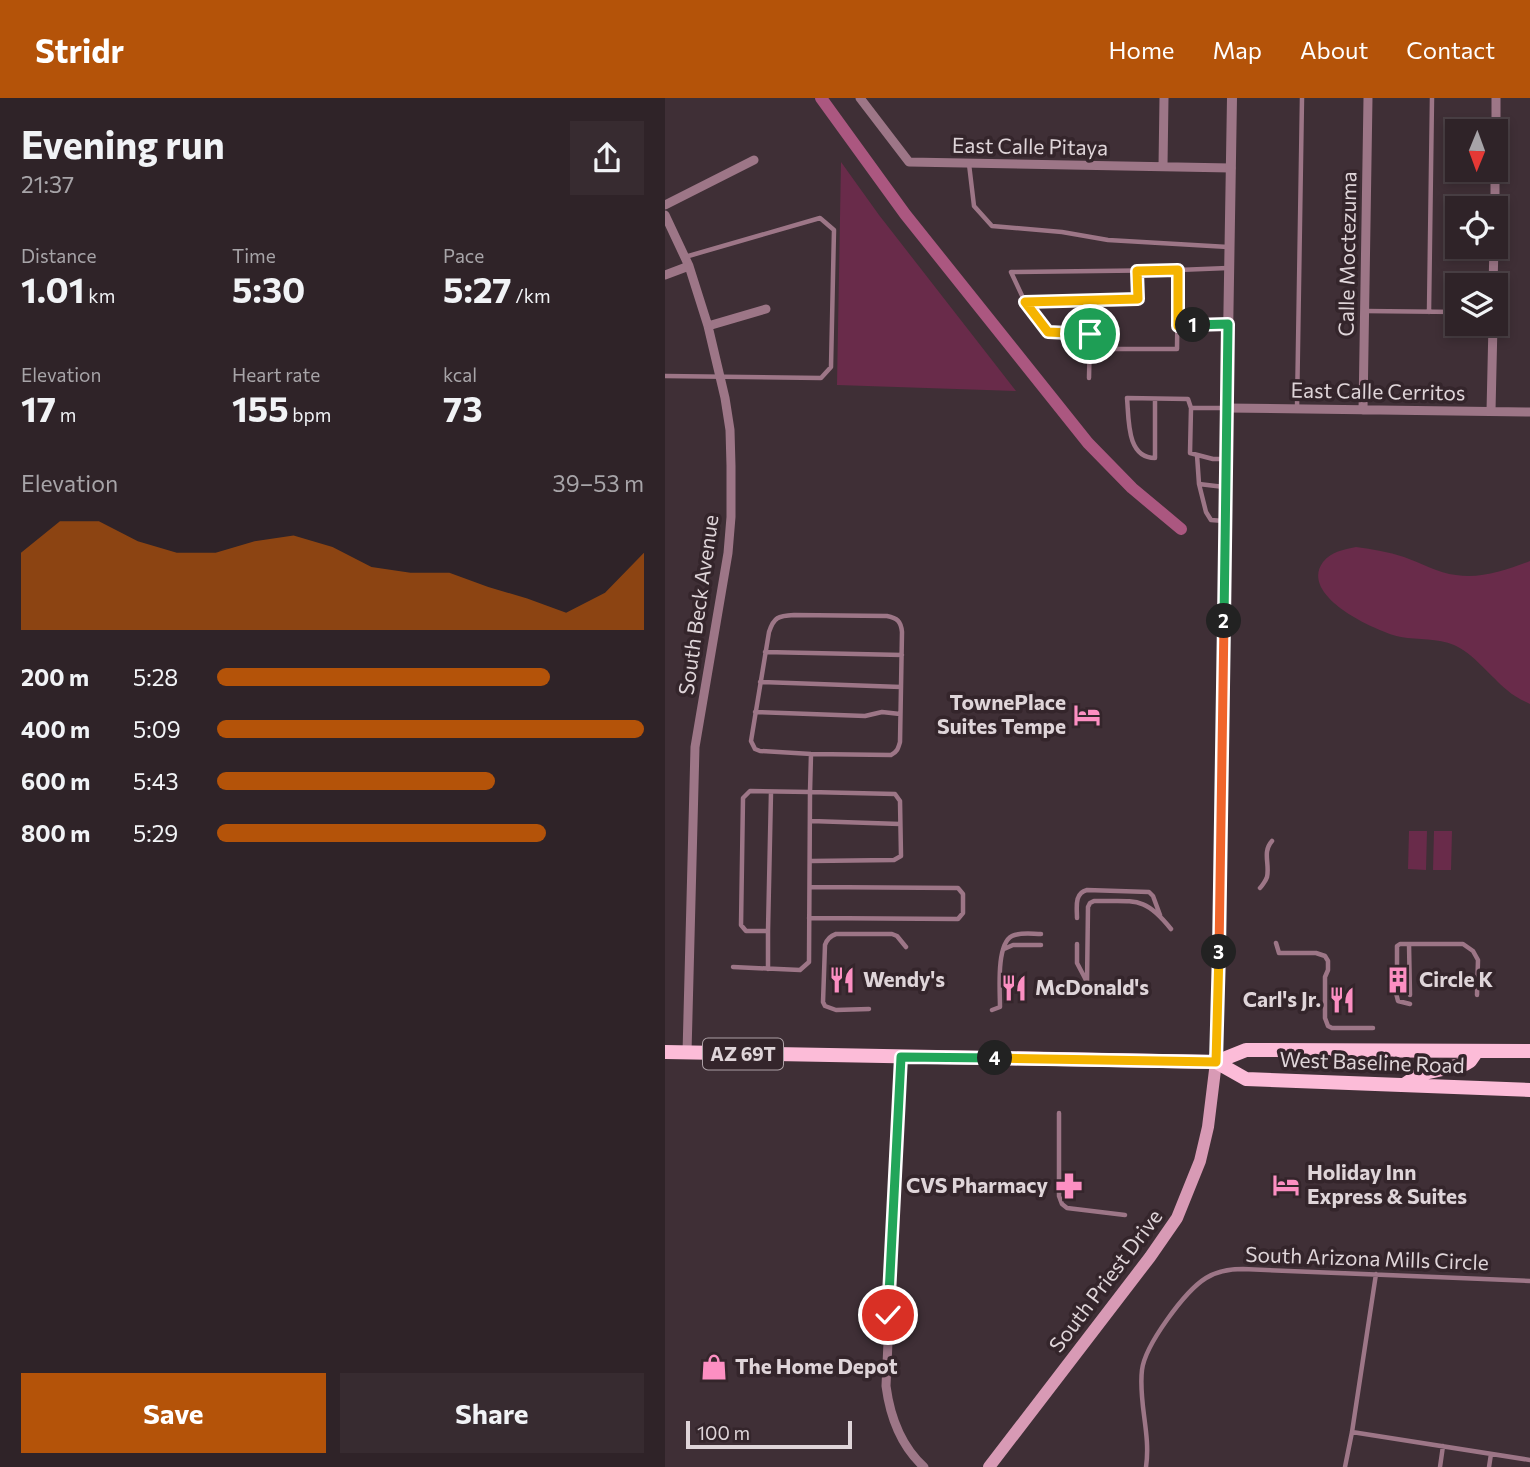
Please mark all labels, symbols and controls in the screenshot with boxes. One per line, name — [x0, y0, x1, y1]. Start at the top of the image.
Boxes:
text: Stridr — [35, 29, 124, 70]
text: Home — [1109, 35, 1175, 64]
text: Map — [1213, 35, 1262, 64]
text: About — [1300, 35, 1368, 64]
text: Contact — [1406, 35, 1495, 64]
north arrow — [1445, 119, 1509, 182]
map controls — [1445, 119, 1508, 336]
text: Evening run — [21, 120, 225, 167]
button: share — [570, 121, 644, 195]
street label: East Calle Pitaya — [952, 132, 1108, 159]
text: 21:37 — [21, 170, 74, 198]
street label: Calle Moctezuma — [1333, 171, 1360, 337]
button: locate — [1445, 196, 1508, 259]
text: Distance — [21, 244, 97, 267]
text: Time — [232, 244, 276, 267]
text: Pace — [443, 244, 484, 267]
text: 1.01 — [21, 267, 85, 310]
text: 5:30 — [232, 267, 305, 310]
text: 5:27 — [443, 267, 512, 310]
button: layers — [1445, 273, 1508, 336]
text: km — [85, 284, 115, 307]
text: /km — [512, 284, 551, 307]
pin — [1060, 304, 1120, 364]
pin: 1 — [1175, 308, 1211, 342]
text: 1 — [1188, 313, 1197, 336]
icon: arrive — [1071, 315, 1109, 353]
text: Elevation — [21, 363, 101, 386]
text: Heart rate — [232, 363, 320, 386]
text: kcal — [443, 363, 477, 386]
street label: East Calle Cerritos — [1290, 376, 1466, 405]
text: 17 — [21, 386, 56, 429]
text: 155 — [232, 386, 289, 429]
text: 73 — [443, 386, 483, 429]
text: m — [56, 403, 76, 426]
text: bpm — [289, 403, 331, 426]
text: Elevation — [21, 469, 118, 497]
text: 39–53 m — [553, 469, 644, 497]
street label: South Beck Avenue — [672, 513, 723, 696]
pin: 2 — [1207, 603, 1241, 638]
text: 2 — [1218, 609, 1229, 632]
text: 200 m — [21, 663, 89, 691]
text: 5:28 — [133, 663, 178, 691]
place label: TownePlace Suites Tempe — [937, 689, 1066, 738]
hotel icon: TownePlace Suites Tempe — [1072, 700, 1102, 730]
text: 400 m — [21, 715, 90, 743]
text: 5:09 — [133, 715, 181, 743]
text: 600 m — [21, 767, 90, 795]
text: 5:43 — [133, 767, 179, 795]
text: 800 m — [21, 819, 90, 847]
text: 5:29 — [133, 819, 178, 847]
pin: 3 — [1201, 934, 1237, 970]
text: 3 — [1213, 940, 1224, 963]
restaurant icon: Wendy's — [827, 965, 857, 995]
building icon: Circle K — [1383, 965, 1413, 995]
place label: Wendy's — [863, 966, 945, 991]
place label: Circle K — [1419, 966, 1494, 991]
restaurant icon: McDonald's — [999, 973, 1029, 1003]
place label: McDonald's — [1035, 974, 1149, 999]
restaurant icon: Carl's Jr. — [1327, 985, 1357, 1015]
place label: Carl's Jr. — [1243, 986, 1321, 1011]
road number: AZ 69T — [703, 1038, 783, 1070]
pin: 4 — [977, 1040, 1013, 1076]
text: 4 — [989, 1046, 1000, 1069]
street label: West Baseline Road — [1279, 1046, 1465, 1077]
place label: Holiday Inn Express & Suites — [1307, 1159, 1467, 1208]
hotel icon: Holiday Inn Express & Suites — [1271, 1170, 1301, 1200]
pharmacy icon: CVS Pharmacy — [1054, 1171, 1084, 1201]
place label: CVS Pharmacy — [906, 1172, 1048, 1197]
street label: South Priest Drive — [1043, 1204, 1167, 1356]
street label: South Arizona Mills Circle — [1245, 1241, 1489, 1274]
pin — [858, 1285, 918, 1345]
icon: check — [869, 1296, 907, 1334]
shop icon: The Home Depot — [699, 1352, 729, 1382]
place label: The Home Depot — [735, 1353, 898, 1378]
button: Save — [21, 1373, 326, 1453]
button: Share — [340, 1373, 644, 1453]
scale bar — [686, 1418, 852, 1450]
text: 100 m — [697, 1421, 750, 1444]

